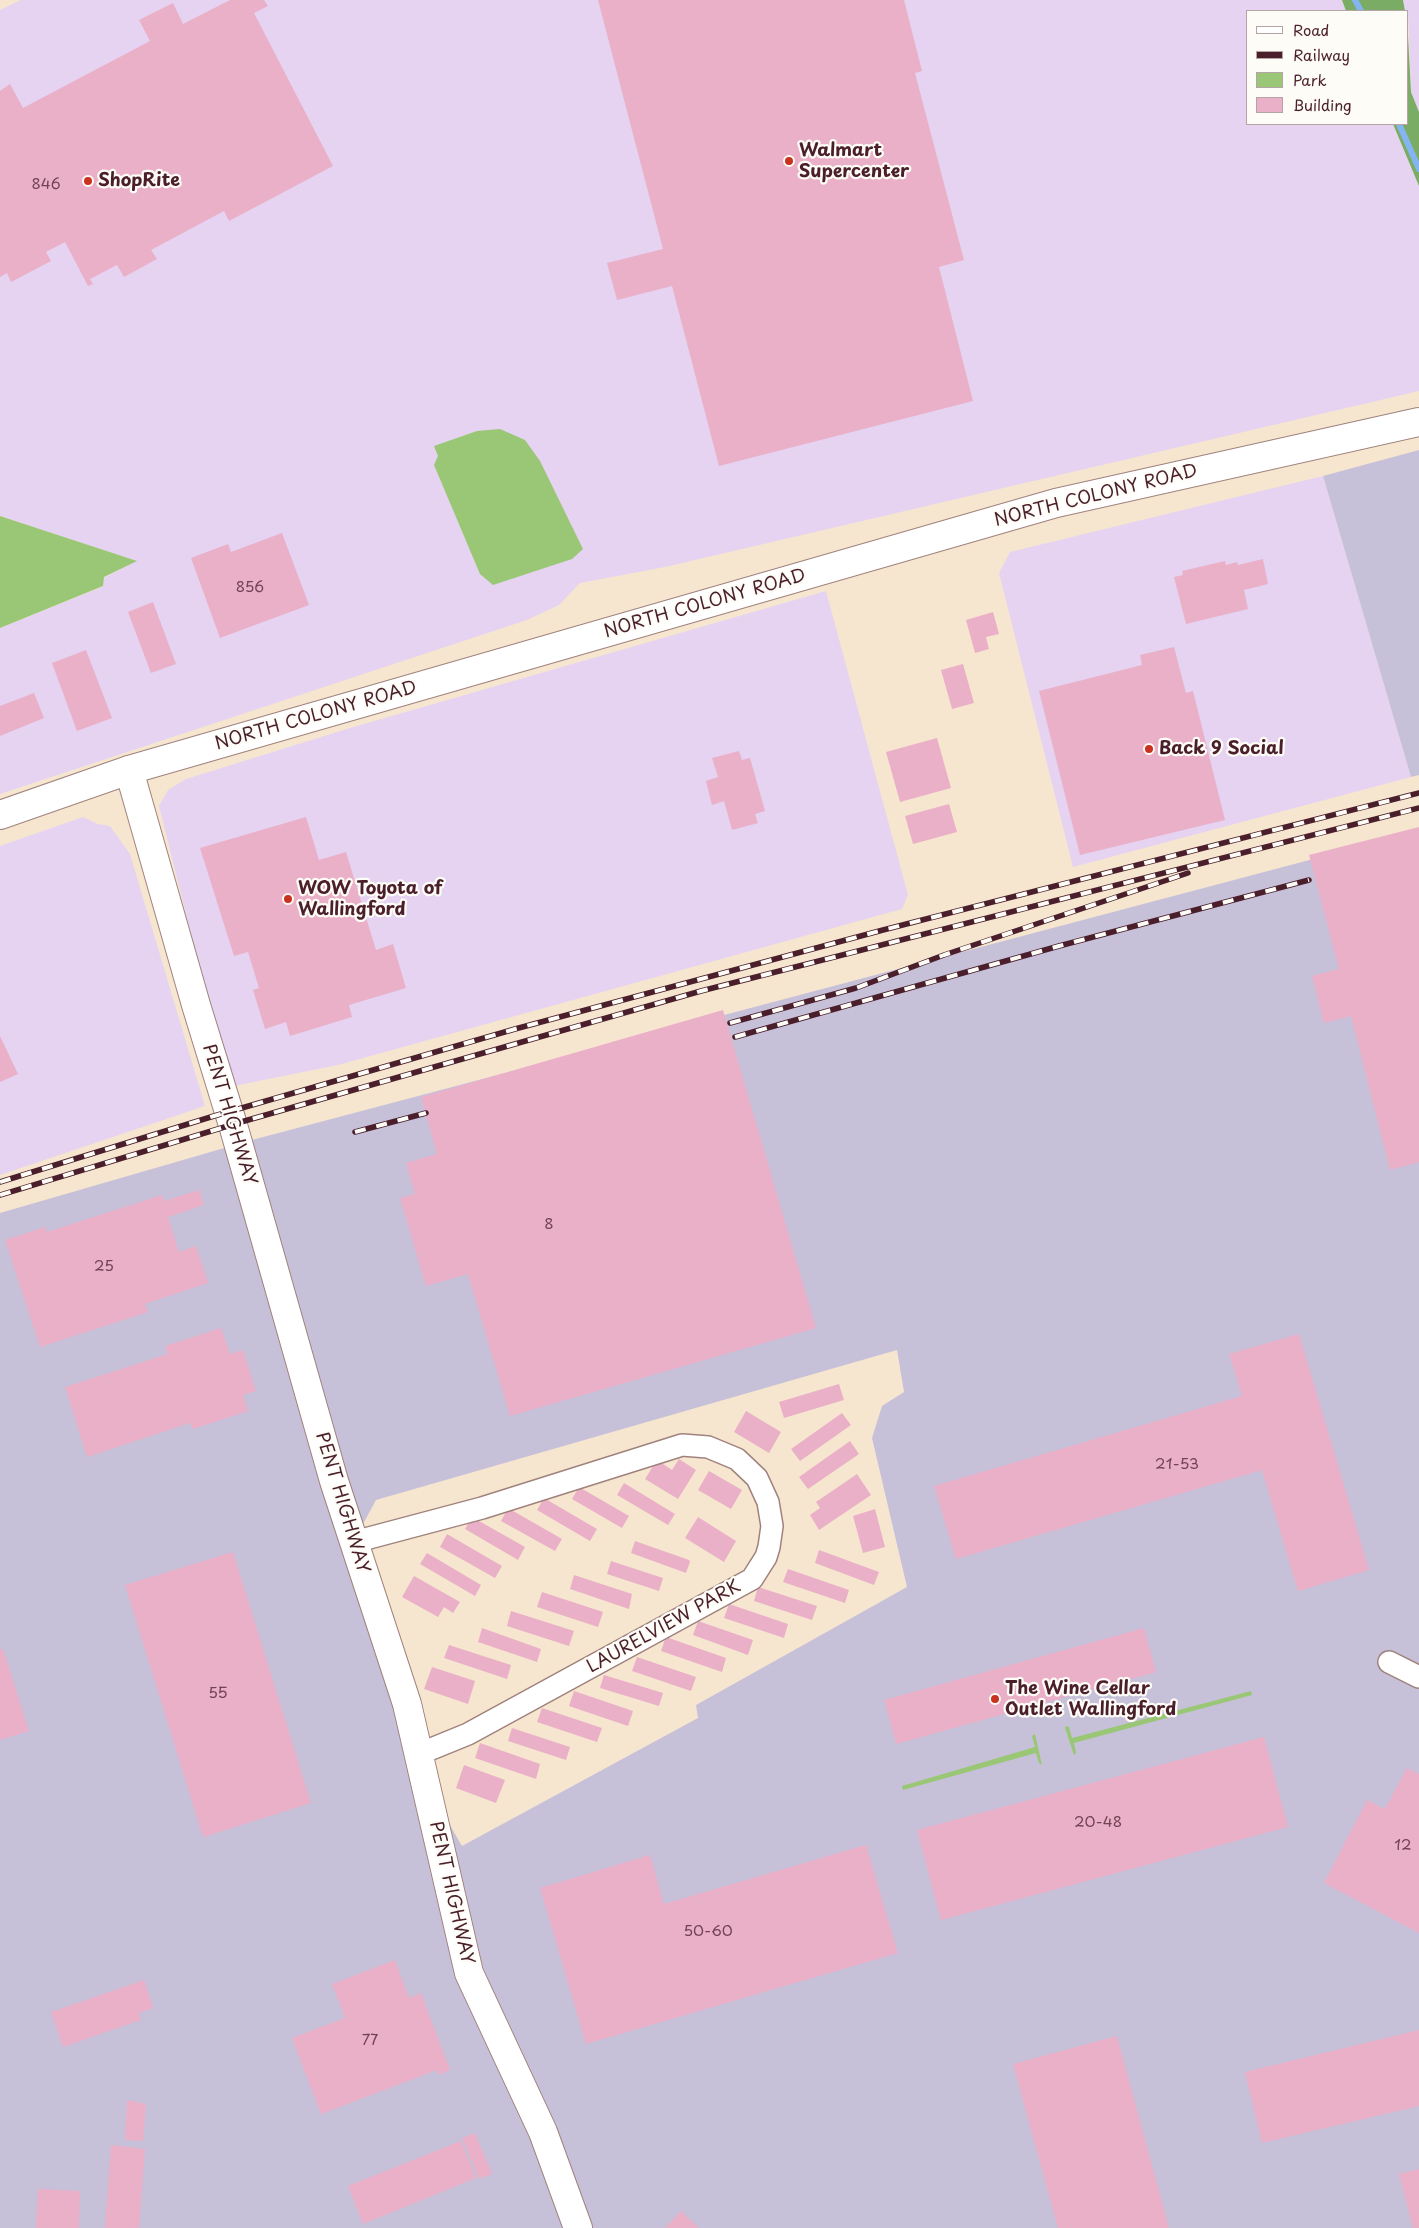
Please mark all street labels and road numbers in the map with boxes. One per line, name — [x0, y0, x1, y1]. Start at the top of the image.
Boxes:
street label: NORTH COLONY ROAD — [992, 460, 1200, 532]
street label: NORTH COLONY ROAD — [602, 565, 808, 643]
street label: NORTH COLONY ROAD — [213, 677, 419, 755]
street label: PENT HIGHWAY — [197, 1042, 261, 1188]
street label: PENT HIGHWAY — [310, 1430, 374, 1576]
street label: LAURELVIEW PARK — [583, 1576, 745, 1678]
street label: PENT HIGHWAY — [424, 1819, 478, 1967]

